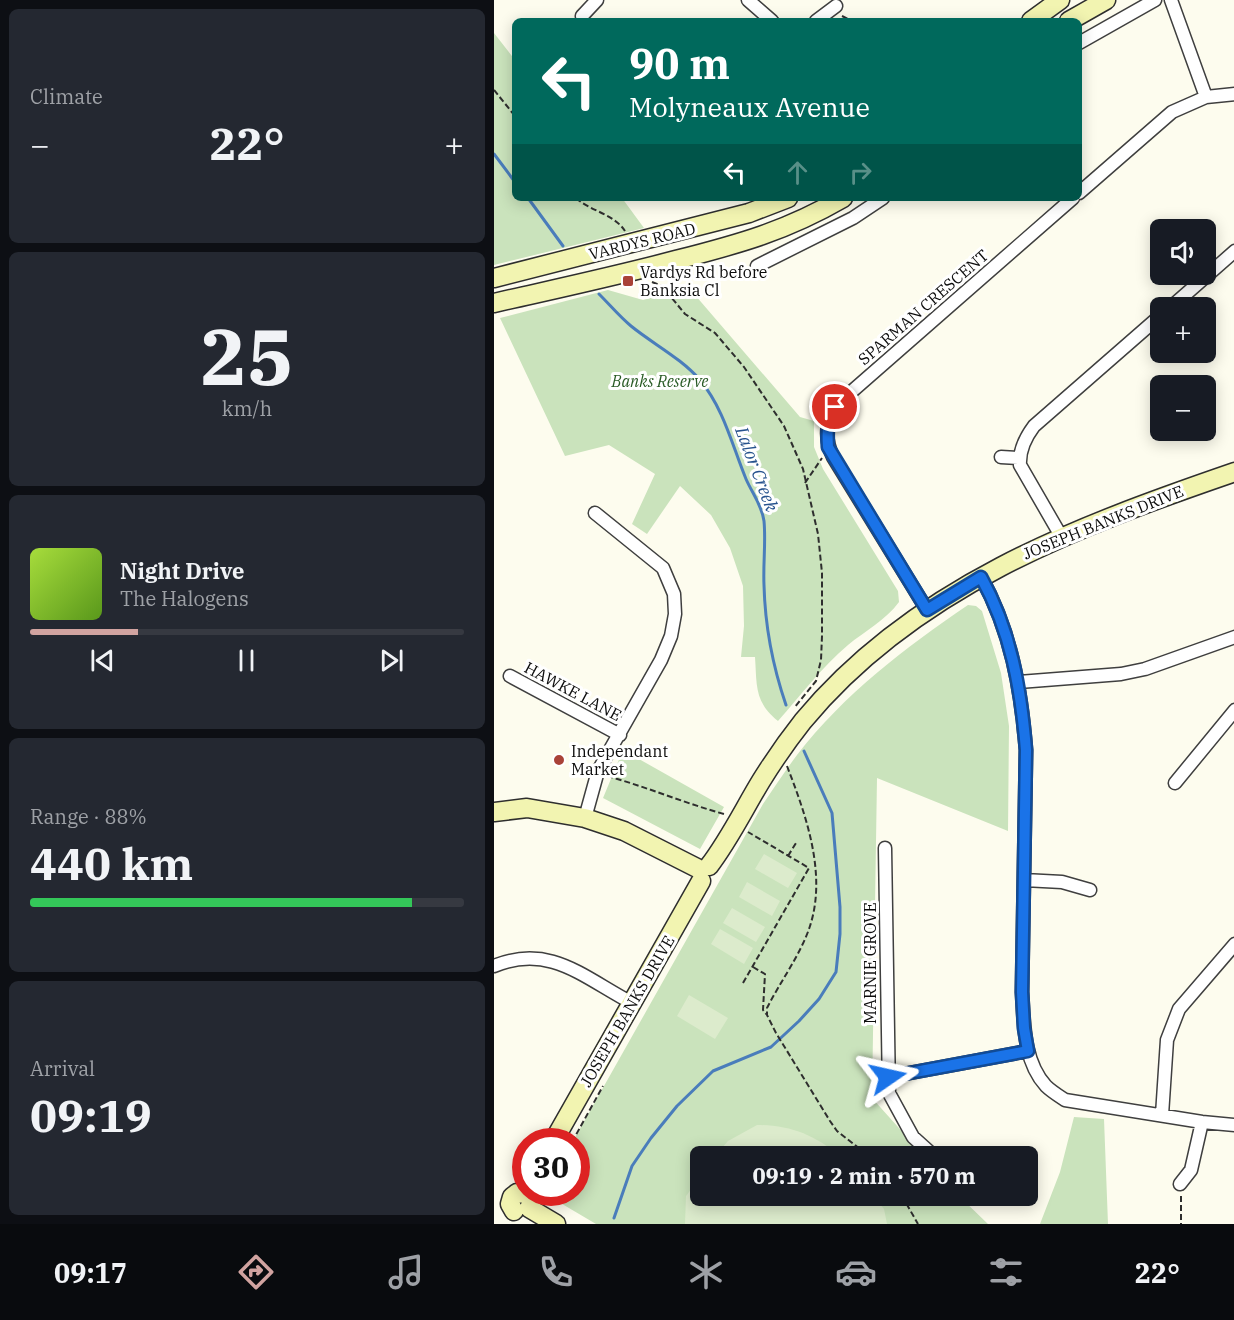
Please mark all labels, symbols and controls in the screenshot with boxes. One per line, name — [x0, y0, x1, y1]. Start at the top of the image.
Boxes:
text: 90 m — [629, 36, 730, 91]
icon: left — [530, 42, 608, 120]
text: Climate — [30, 83, 103, 110]
text: Molyneaux Avenue — [629, 89, 870, 124]
text: 22° — [209, 114, 285, 172]
text: − — [30, 123, 50, 166]
text: + — [444, 123, 464, 166]
icon: left — [718, 156, 751, 189]
icon: ahead — [781, 156, 814, 189]
icon: right — [844, 156, 877, 189]
street label: VARDYS ROAD — [587, 218, 697, 264]
map controls — [1150, 219, 1216, 441]
button: sound — [1150, 219, 1216, 285]
street label: SPARMAN CRESCENT — [854, 245, 992, 369]
place label: Vardys Rd before Banksia Cl — [640, 262, 767, 300]
marker: Vardys Rd before Banksia Cl — [621, 274, 635, 288]
button: + — [1150, 297, 1216, 363]
text: 25 — [200, 305, 294, 406]
park label: Banks Reserve — [611, 371, 708, 391]
button: − — [1150, 375, 1216, 441]
pin — [809, 381, 860, 432]
icon: arrive — [818, 390, 851, 423]
text: km/h — [222, 395, 272, 422]
water label: Lalor Creek — [730, 422, 784, 515]
street label: JOSEPH BANKS DRIVE — [1020, 481, 1186, 563]
text: Night Drive — [120, 556, 245, 585]
text: The Halogens — [120, 585, 249, 612]
icon: previous — [86, 644, 119, 677]
icon: pause — [230, 644, 263, 677]
icon: next — [375, 644, 408, 677]
street label: HAWKE LANE — [521, 657, 625, 725]
place label: Independant Market — [571, 741, 669, 779]
marker: Independant Market — [552, 753, 566, 767]
text: Range · 88% — [30, 803, 147, 830]
text: 440 km — [30, 834, 193, 892]
street label: MARNIE GROVE — [860, 902, 880, 1024]
street label: JOSEPH BANKS DRIVE — [575, 932, 679, 1090]
position arrow — [856, 1045, 920, 1109]
text: Arrival — [30, 1055, 95, 1082]
text: 09:19 — [30, 1086, 152, 1144]
speed limit sign: 30 — [512, 1128, 590, 1206]
text: 09:19 · 2 min · 570 m — [752, 1161, 976, 1190]
icon: directions — [235, 1251, 277, 1293]
icon: music — [385, 1251, 427, 1293]
icon: phone — [535, 1251, 577, 1293]
icon: climate — [685, 1251, 727, 1293]
icon: car — [835, 1251, 877, 1293]
icon: filters — [985, 1251, 1027, 1293]
text: 09:17 — [54, 1255, 127, 1290]
text: 22° — [1135, 1255, 1180, 1290]

